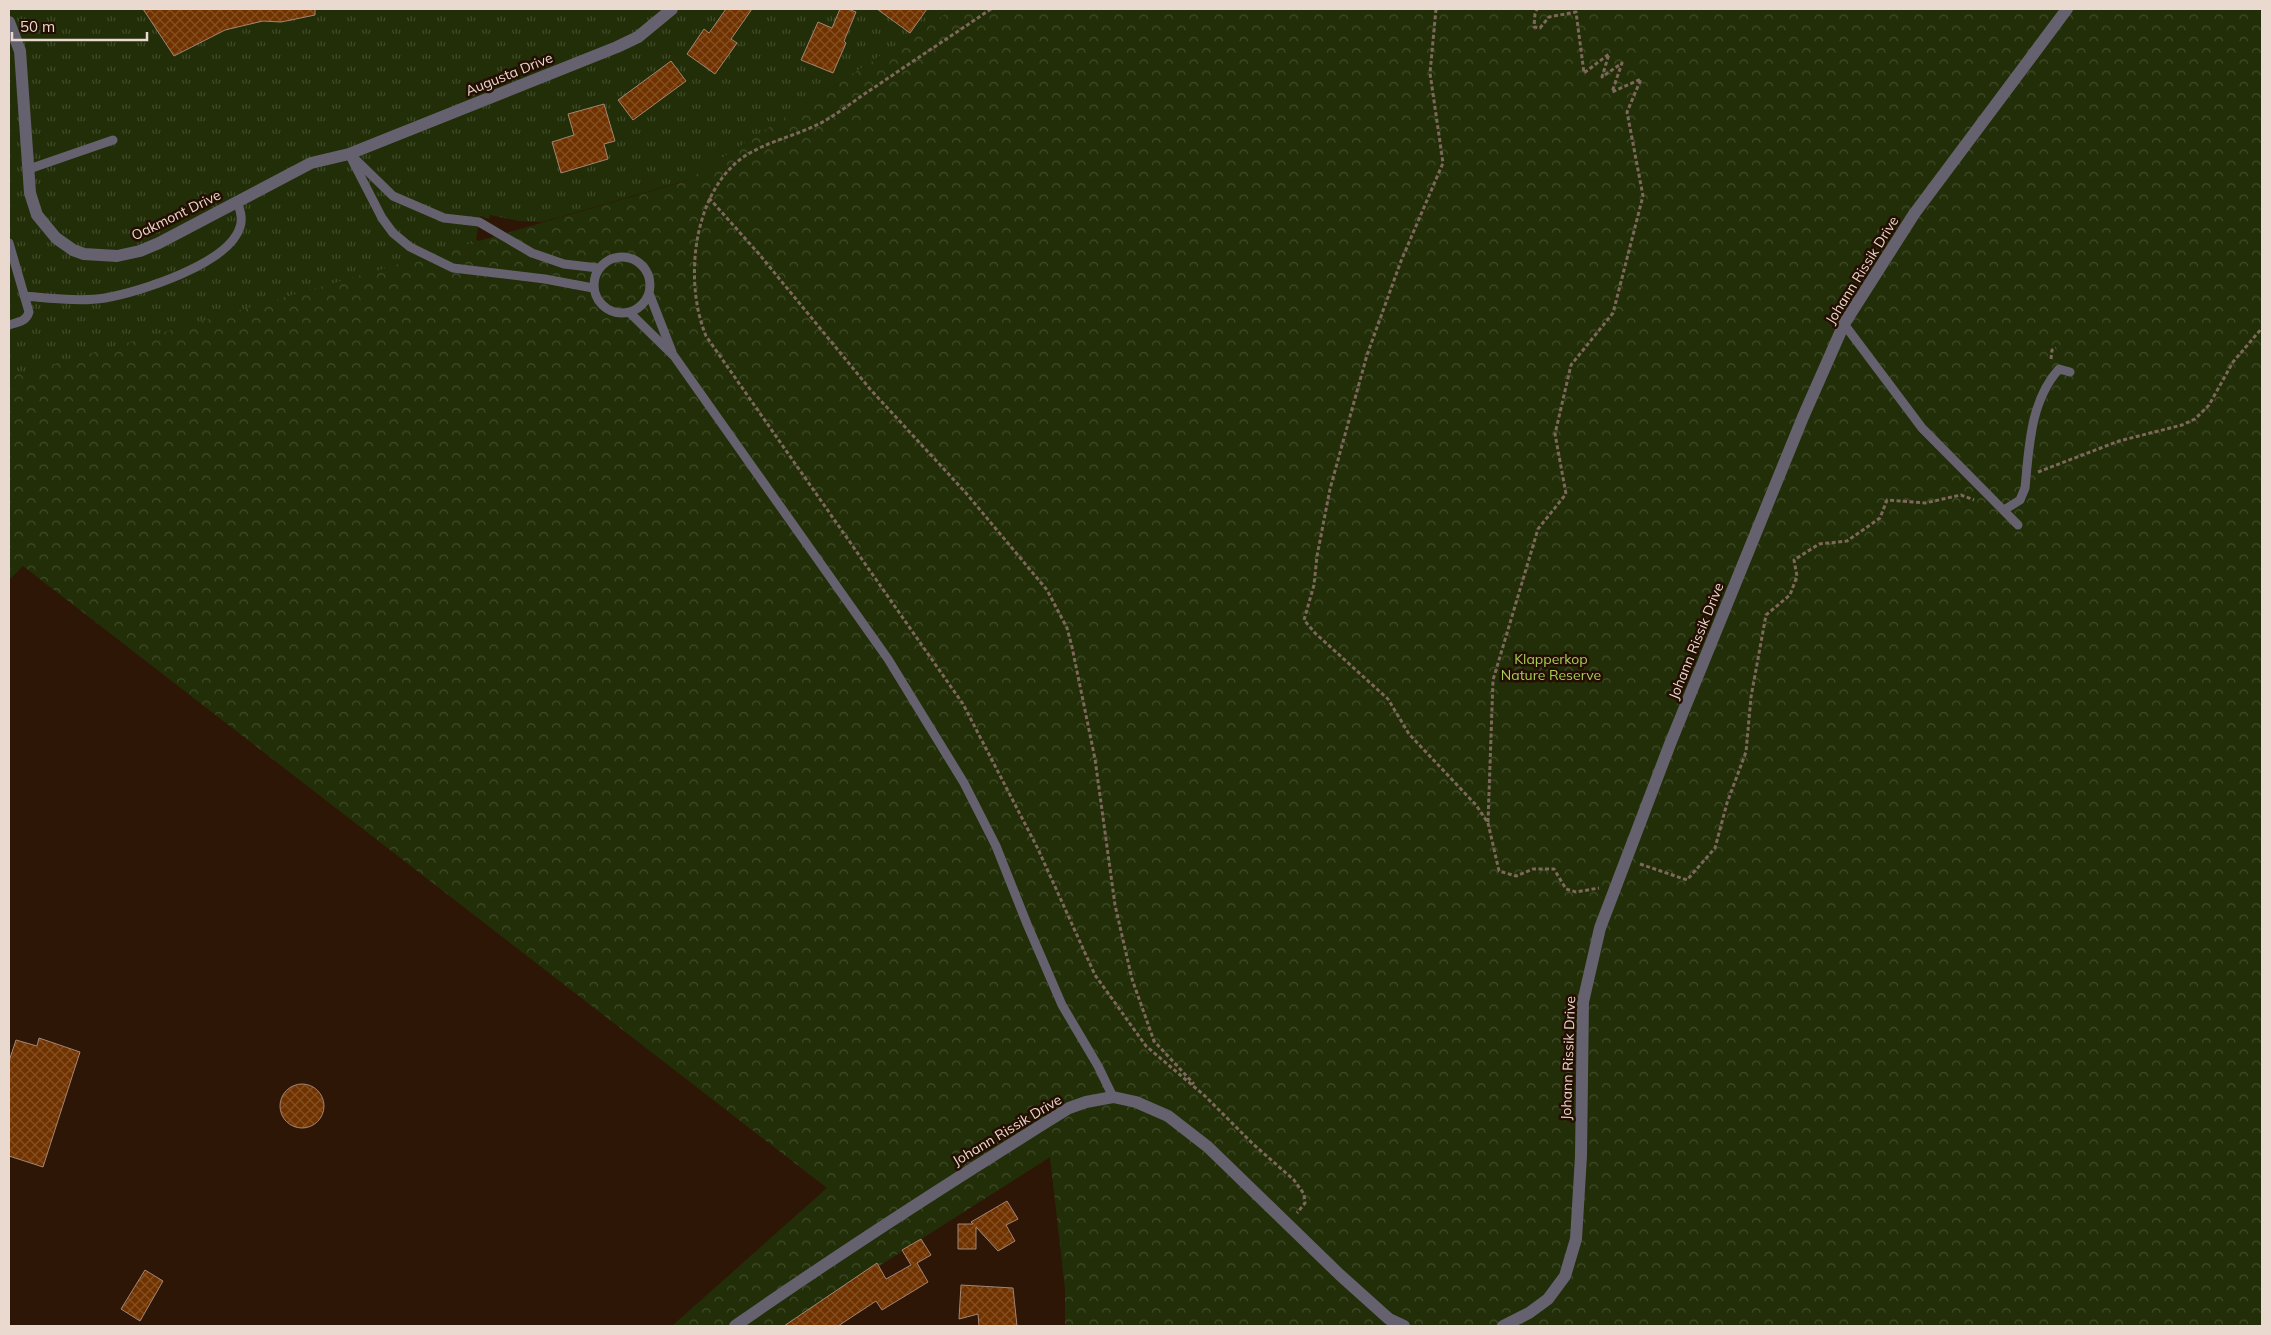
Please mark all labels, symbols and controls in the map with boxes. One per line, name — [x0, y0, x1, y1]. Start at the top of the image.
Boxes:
scale bar — [12, 10, 148, 42]
text: 50 m — [20, 17, 55, 36]
street label: Augusta Drive — [463, 48, 555, 100]
street label: Oakmont Drive — [128, 186, 224, 244]
street label: Johann Rissik Drive — [1821, 213, 1903, 327]
street label: Johann Rissik Drive — [1664, 580, 1728, 702]
park label: Klapperkop Nature Reserve — [1501, 650, 1601, 684]
street label: Johann Rissik Drive — [1557, 996, 1579, 1120]
street label: Johann Rissik Drive — [949, 1090, 1065, 1170]

